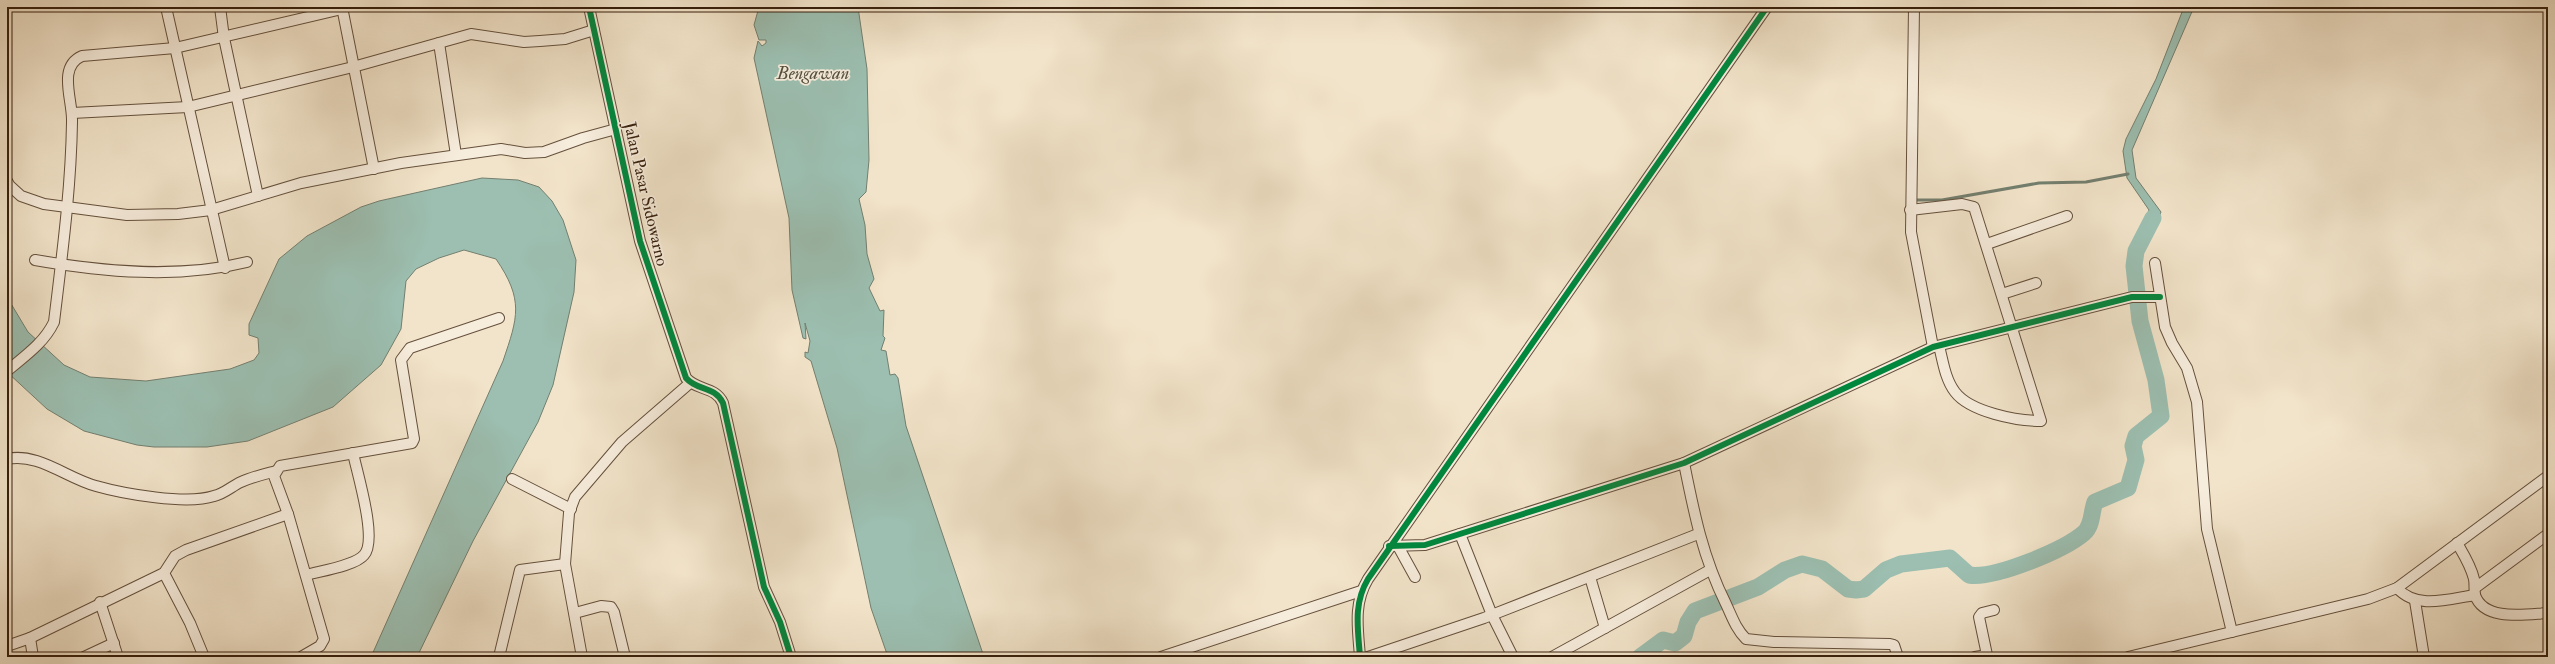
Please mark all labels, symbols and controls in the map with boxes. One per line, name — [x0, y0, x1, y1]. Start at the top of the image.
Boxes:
water label: Bengawan — [776, 62, 849, 85]
street label: Jalan Pasar Sidowarno — [618, 119, 673, 268]

